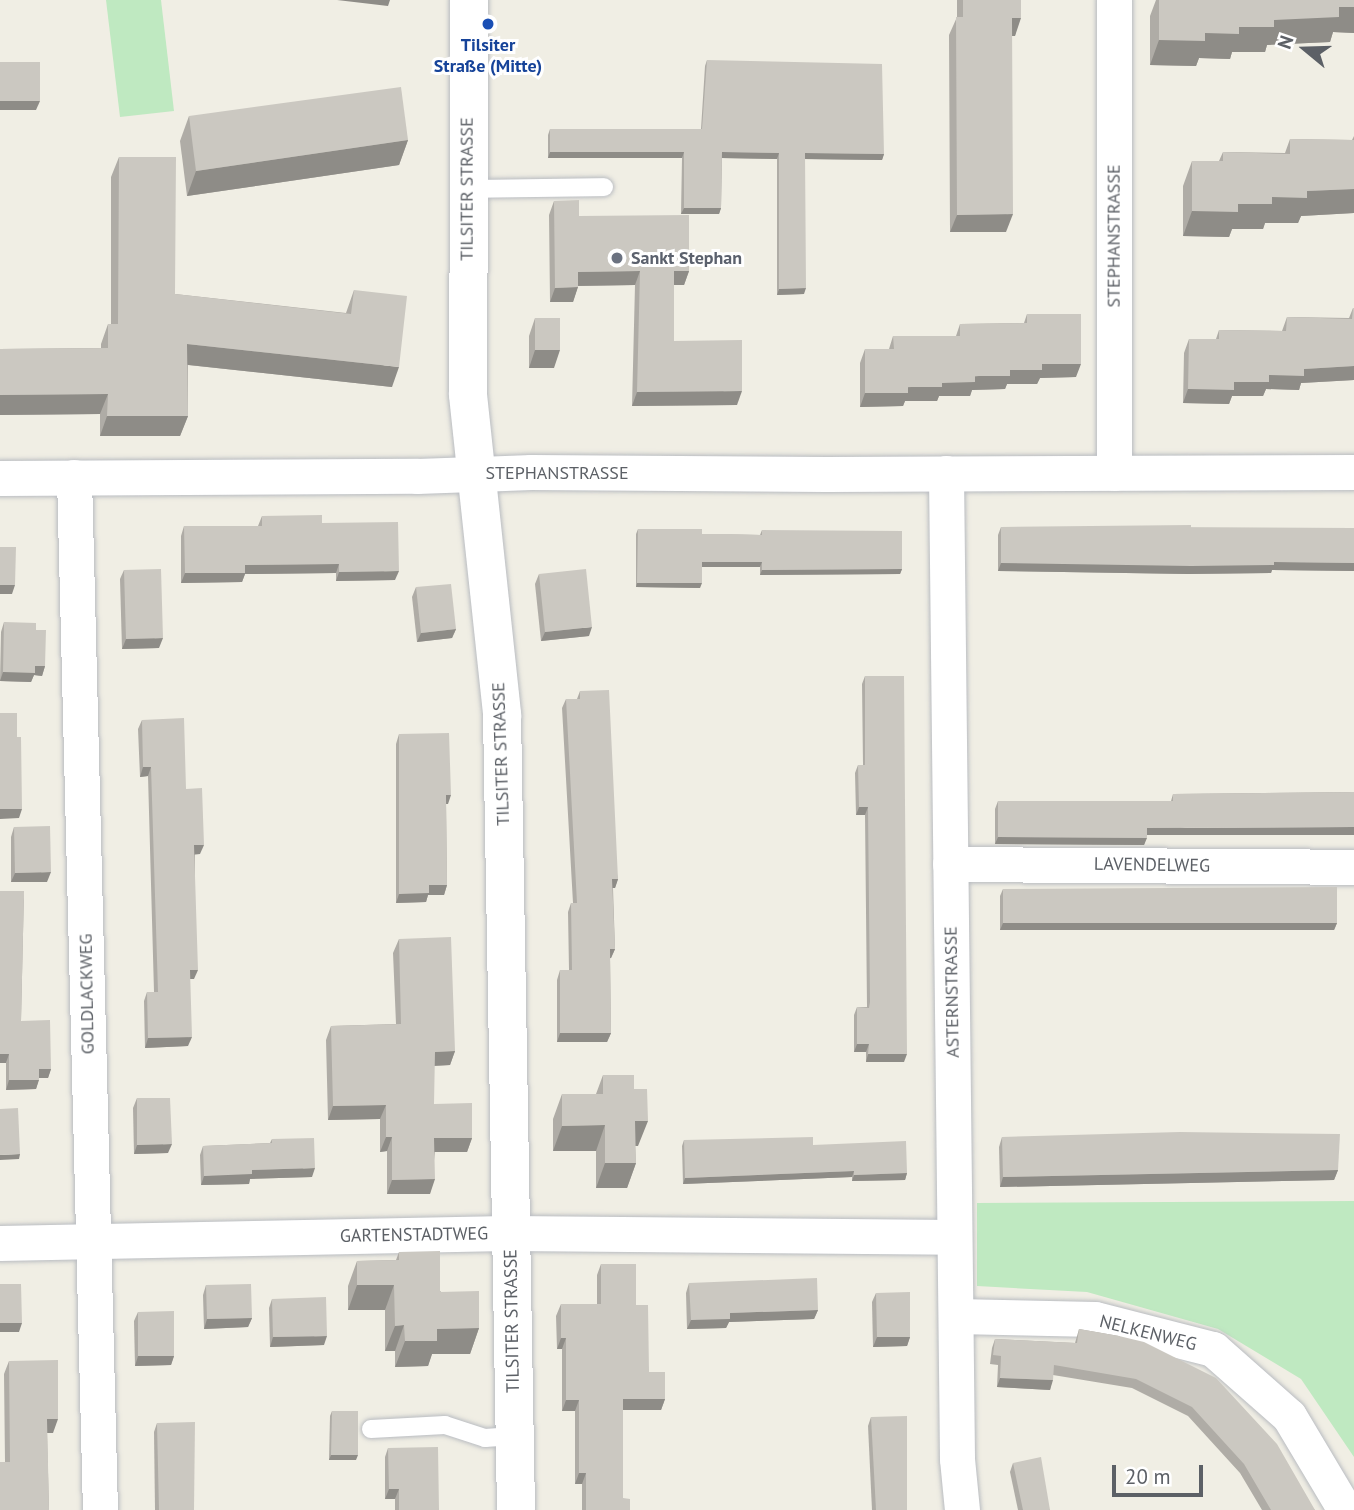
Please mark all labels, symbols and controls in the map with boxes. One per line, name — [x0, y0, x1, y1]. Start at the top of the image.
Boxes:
north arrow — [1270, 14, 1340, 84]
marker: Tilsiter Straße (Mitte) — [480, 16, 496, 32]
text: N — [1272, 32, 1299, 52]
place label: Tilsiter Straße (Mitte) — [434, 35, 542, 78]
street label: TILSITER STRASSE — [456, 117, 478, 261]
street label: STEPHANSTRASSE — [1103, 164, 1125, 308]
place label: Sankt Stephan — [631, 247, 742, 269]
marker: Sankt Stephan — [609, 250, 625, 266]
street label: STEPHANSTRASSE — [485, 462, 629, 484]
street label: TILSITER STRASSE — [488, 682, 514, 826]
street label: LAVENDELWEG — [1094, 853, 1210, 877]
street label: ASTERNSTRASSE — [940, 926, 964, 1058]
street label: GOLDLACKWEG — [75, 933, 99, 1055]
street label: GARTENSTADTWEG — [340, 1223, 488, 1247]
street label: TILSITER STRASSE — [500, 1249, 524, 1393]
street label: NELKENWEG — [1097, 1310, 1199, 1356]
scale bar — [1116, 1450, 1207, 1494]
text: 20 m — [1125, 1463, 1171, 1490]

